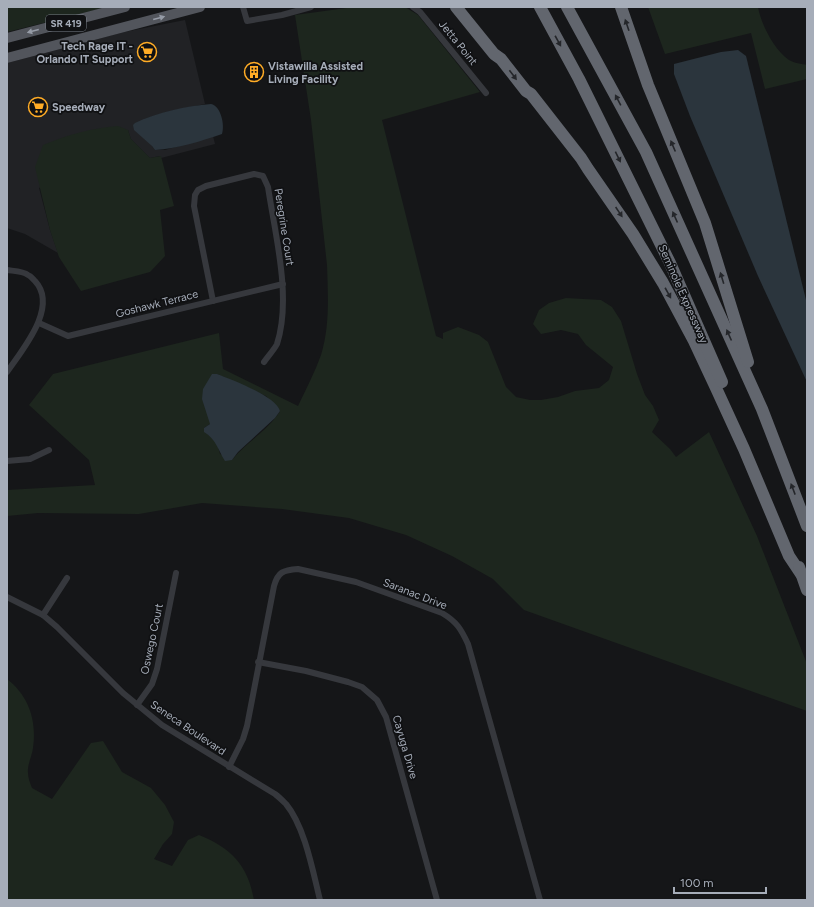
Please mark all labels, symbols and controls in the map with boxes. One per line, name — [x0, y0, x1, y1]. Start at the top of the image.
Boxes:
road number: SR 419 — [46, 15, 86, 31]
one-way arrow — [153, 15, 165, 21]
street label: Jetta Point — [436, 18, 480, 68]
one-way arrow — [624, 19, 630, 31]
one-way arrow — [27, 28, 39, 34]
one-way arrow — [555, 35, 562, 47]
place label: Tech Rage IT - Orlando IT Support — [36, 40, 134, 66]
supermarket icon: Tech Rage IT - Orlando IT Support — [136, 41, 158, 63]
place label: Vistawilla Assisted Living Facility — [268, 60, 363, 86]
building icon: Vistawilla Assisted Living Facility — [243, 61, 265, 83]
one-way arrow — [509, 69, 518, 80]
one-way arrow — [615, 95, 621, 106]
supermarket icon: Speedway — [27, 96, 49, 118]
place label: Speedway — [52, 101, 106, 114]
one-way arrow — [670, 140, 676, 152]
one-way arrow — [615, 151, 621, 163]
street label: Peregrine Court — [271, 188, 297, 266]
one-way arrow — [615, 207, 622, 218]
one-way arrow — [672, 211, 678, 223]
street label: Seminole Expressway — [655, 243, 711, 345]
one-way arrow — [719, 272, 725, 284]
street label: Goshawk Terrace — [114, 287, 200, 321]
one-way arrow — [665, 287, 672, 299]
one-way arrow — [726, 330, 732, 341]
one-way arrow — [790, 483, 796, 495]
street label: Saranac Drive — [381, 576, 449, 612]
street label: Oswego Court — [138, 602, 166, 676]
street label: Seneca Boulevard — [148, 698, 228, 758]
street label: Cayuga Drive — [390, 714, 420, 780]
scale bar — [674, 869, 766, 895]
text: 100 m — [680, 876, 714, 890]

